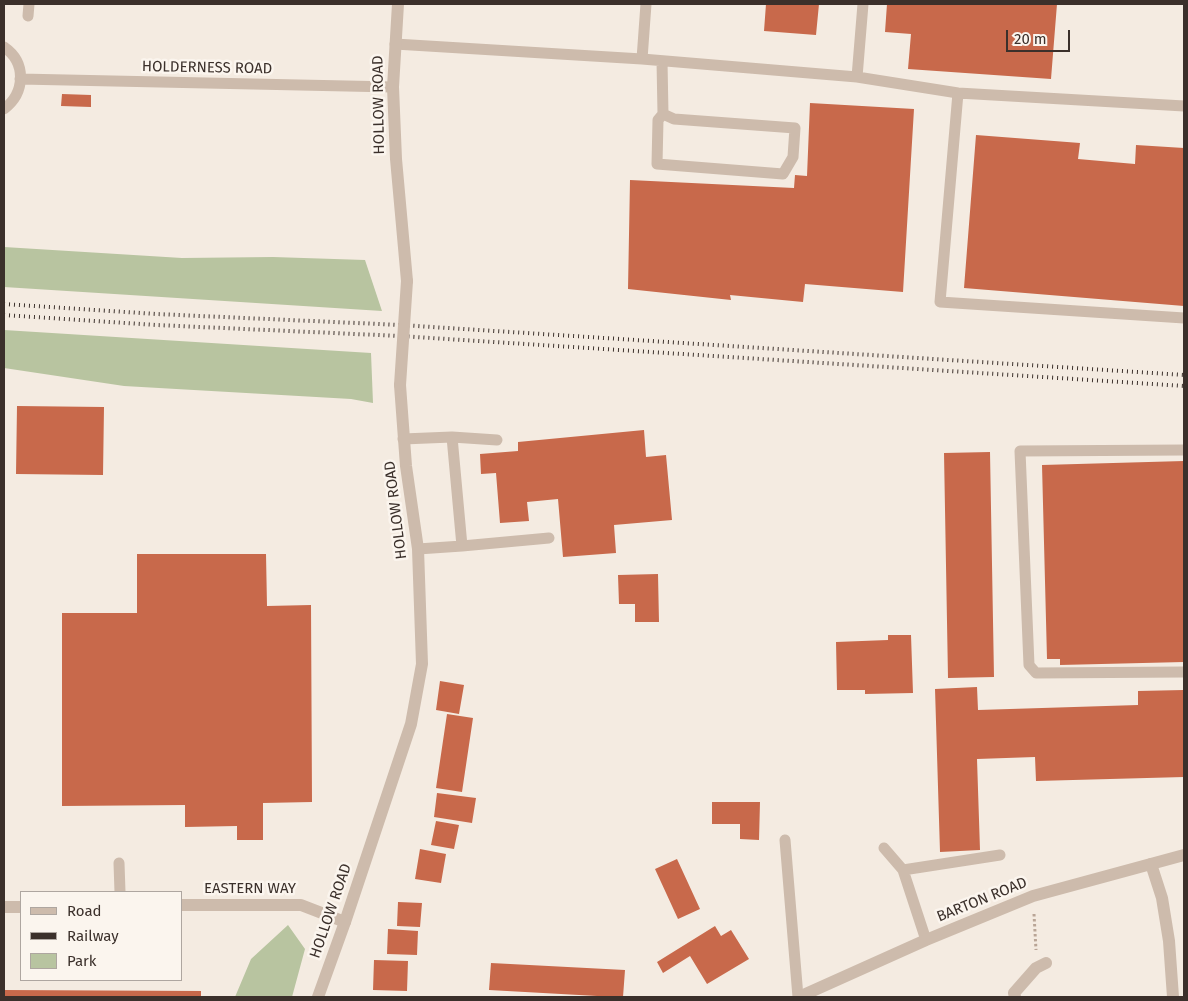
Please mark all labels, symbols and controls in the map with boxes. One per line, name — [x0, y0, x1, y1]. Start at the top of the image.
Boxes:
scale bar — [1008, 20, 1072, 52]
text: 20 m — [1014, 30, 1047, 48]
street label: HOLLOW ROAD — [369, 55, 389, 155]
street label: HOLDERNESS ROAD — [142, 58, 272, 78]
street label: HOLLOW ROAD — [381, 460, 411, 560]
street label: HOLLOW ROAD — [306, 861, 356, 961]
street label: BARTON ROAD — [934, 874, 1030, 926]
street label: EASTERN WAY — [204, 880, 296, 898]
legend — [20, 891, 182, 981]
text: Road — [67, 902, 102, 920]
text: Railway — [67, 927, 119, 945]
text: Park — [67, 952, 97, 970]

